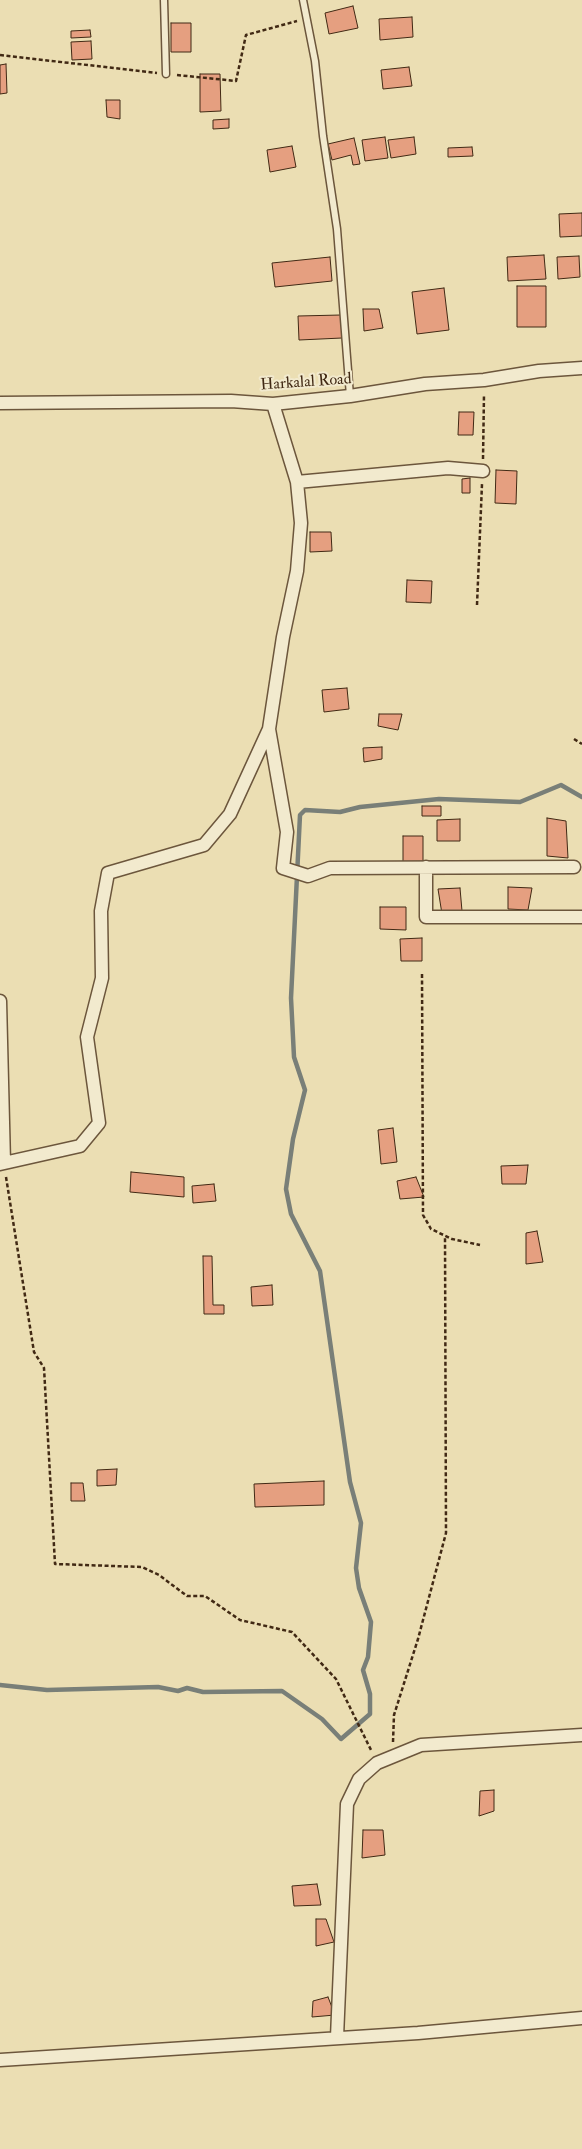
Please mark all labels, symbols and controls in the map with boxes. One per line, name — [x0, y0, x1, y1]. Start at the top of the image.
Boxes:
street label: Harkalal Road — [260, 370, 352, 396]

